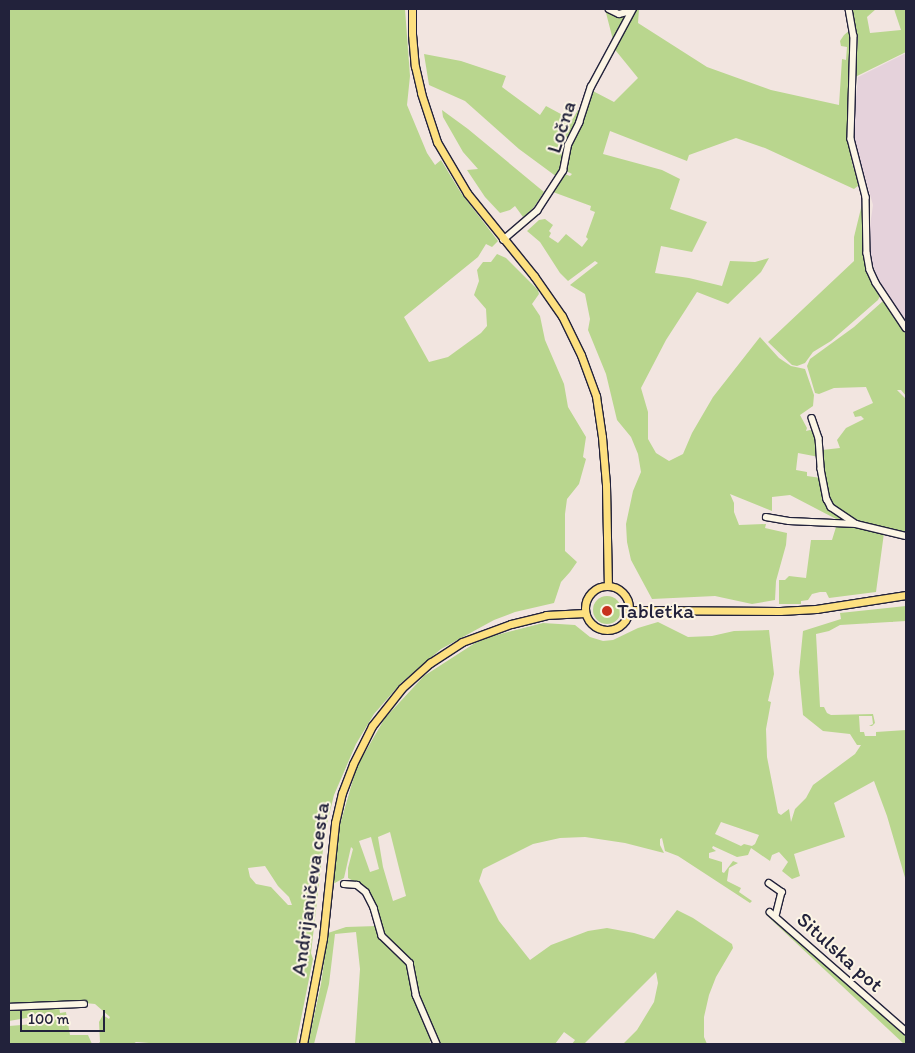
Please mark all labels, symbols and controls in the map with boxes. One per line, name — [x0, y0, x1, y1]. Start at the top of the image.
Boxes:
street label: Ločna — [541, 98, 581, 156]
place label: Tabletka — [617, 598, 694, 624]
marker: Tabletka — [601, 605, 613, 617]
street label: Andrijaničeva cesta — [285, 801, 335, 977]
street label: Situlska pot — [791, 906, 889, 998]
scale bar — [22, 1000, 108, 1032]
text: 100 m — [28, 1010, 69, 1028]

